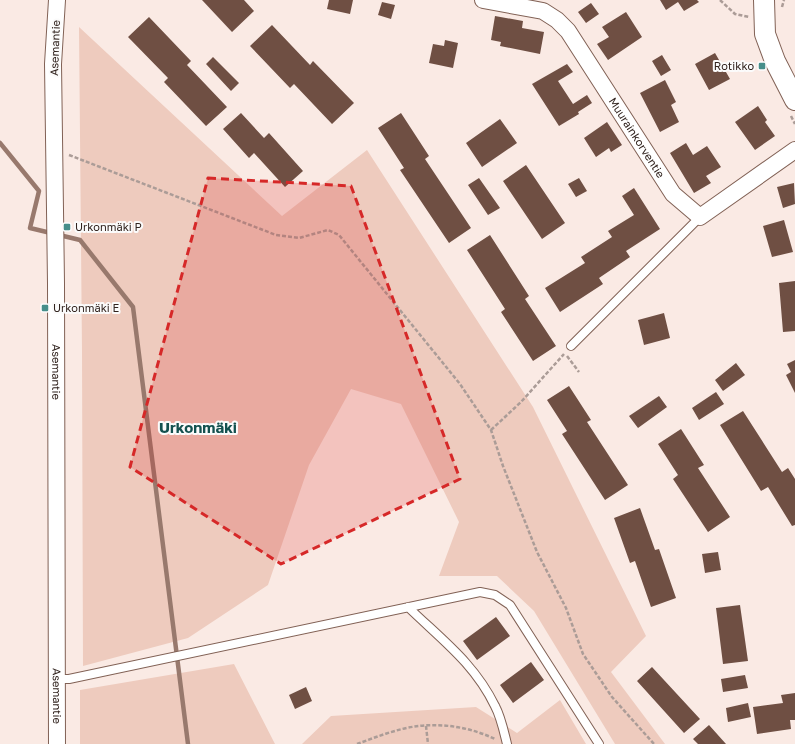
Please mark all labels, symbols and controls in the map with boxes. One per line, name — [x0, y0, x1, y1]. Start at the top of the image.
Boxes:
street label: Asemantie — [47, 20, 62, 76]
place label: Rotikko — [714, 59, 754, 72]
marker: Rotikko — [757, 61, 767, 71]
street label: Muurainkorventie — [606, 95, 668, 180]
place label: Urkonmäki P — [75, 220, 142, 233]
marker: Urkonmäki P — [62, 222, 72, 232]
place label: Urkonmäki E — [53, 301, 120, 314]
marker: Urkonmäki E — [40, 303, 50, 313]
street label: Asemantie — [50, 344, 63, 400]
district label: Urkonmäki — [159, 418, 237, 436]
street label: Asemantie — [51, 668, 64, 724]

